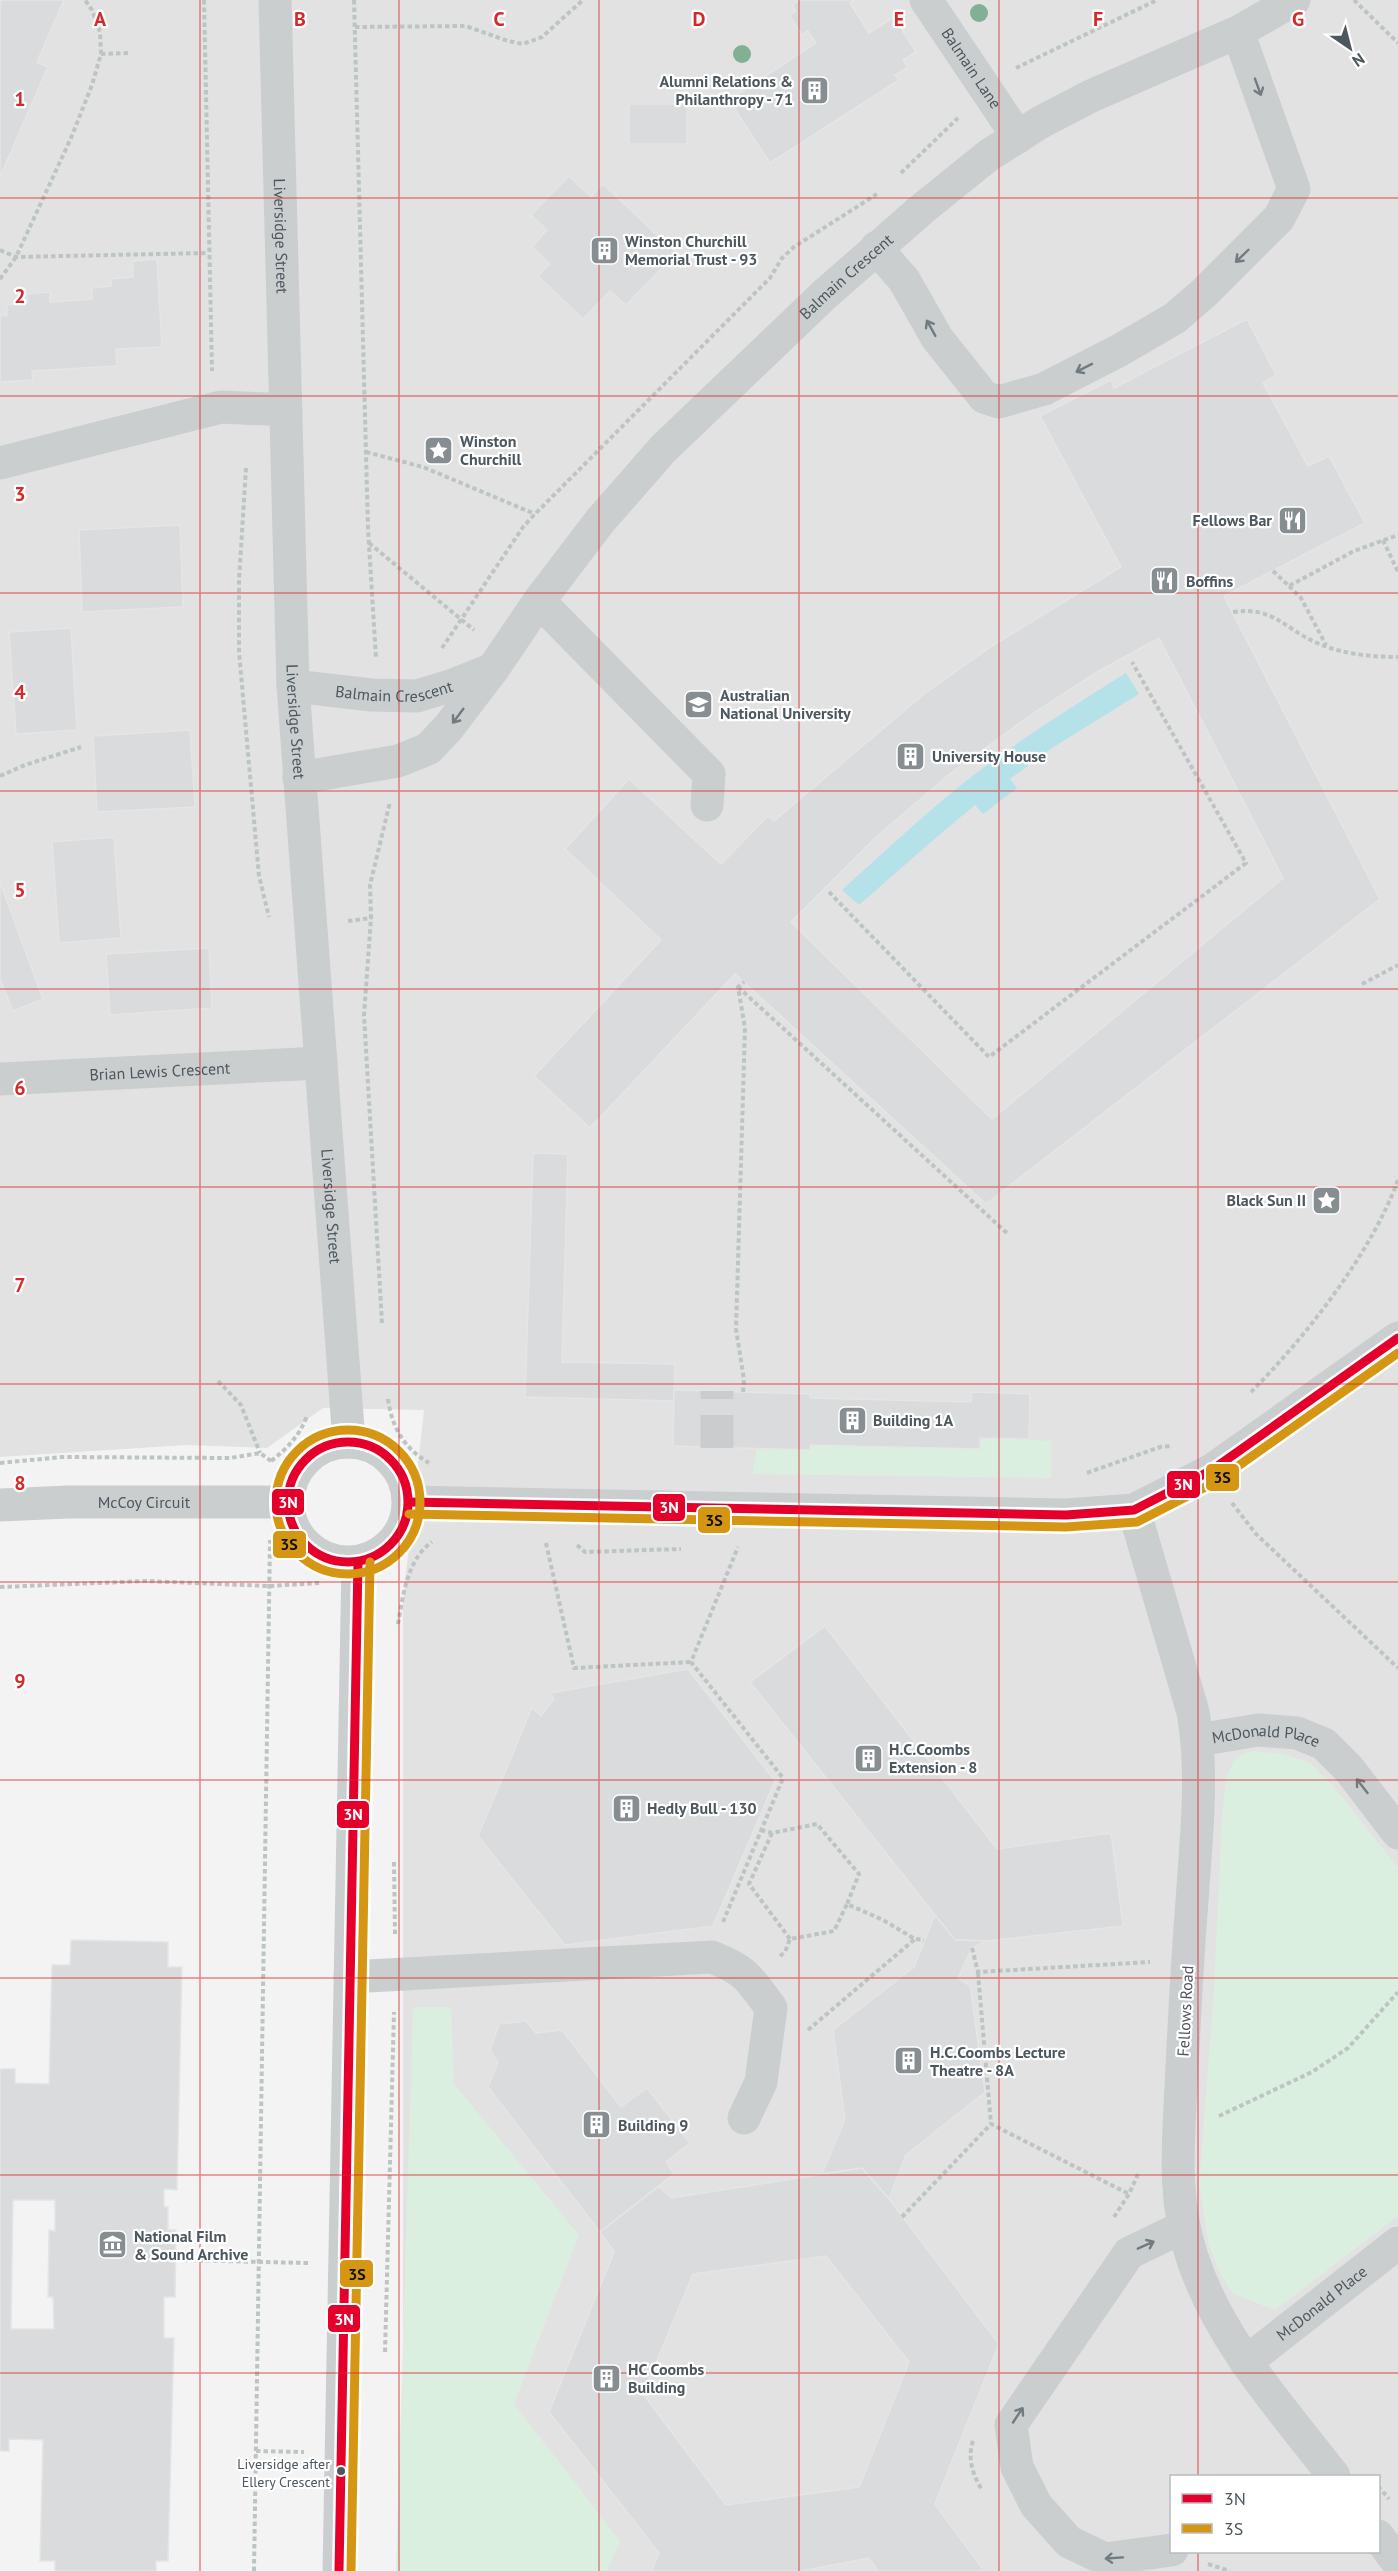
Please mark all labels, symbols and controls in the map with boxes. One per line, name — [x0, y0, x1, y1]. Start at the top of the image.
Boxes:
text: A — [94, 6, 107, 32]
text: B — [294, 6, 306, 32]
text: C — [493, 6, 505, 32]
text: D — [693, 6, 706, 32]
text: E — [894, 6, 904, 32]
text: F — [1093, 6, 1103, 32]
text: G — [1292, 6, 1304, 32]
north arrow — [1320, 18, 1380, 78]
street label: Balmain Lane — [937, 24, 1006, 112]
text: N — [1349, 49, 1369, 71]
place label: Alumni Relations & Philanthropy - 71 — [659, 71, 793, 109]
building icon: Alumni Relations & Philanthropy - 71 — [798, 74, 830, 106]
one-way arrow — [1253, 77, 1264, 96]
text: 1 — [14, 86, 26, 112]
street label: Liversidge Street — [270, 178, 293, 294]
street label: Balmain Crescent — [795, 229, 897, 323]
place label: Winston Churchill Memorial Trust - 93 — [625, 231, 757, 269]
building icon: Winston Churchill Memorial Trust - 93 — [588, 234, 620, 266]
one-way arrow — [1234, 249, 1249, 264]
text: 2 — [14, 283, 26, 309]
one-way arrow — [925, 320, 937, 337]
one-way arrow — [1075, 363, 1093, 375]
place label: Winston Churchill — [460, 431, 522, 469]
place icon: Winston Churchill — [423, 434, 455, 466]
text: 3 — [14, 481, 26, 507]
restaurant icon: Fellows Bar — [1277, 504, 1309, 536]
place label: Fellows Bar — [1193, 510, 1272, 530]
restaurant icon: Boffins — [1149, 565, 1181, 597]
place label: Boffins — [1186, 571, 1234, 591]
street label: Liversidge Street — [282, 664, 310, 780]
street label: Balmain Crescent — [334, 676, 456, 706]
text: 4 — [14, 679, 26, 705]
place label: Australian National University — [720, 685, 851, 723]
school or university icon: Australian National University — [683, 688, 715, 720]
one-way arrow — [451, 707, 464, 723]
building icon: University House — [895, 740, 927, 772]
place label: University House — [932, 746, 1046, 766]
text: 5 — [14, 877, 26, 903]
street label: Brian Lewis Crescent — [89, 1058, 231, 1085]
text: 6 — [14, 1075, 26, 1101]
street label: Liversidge Street — [317, 1148, 346, 1265]
place icon: Black Sun II — [1311, 1184, 1343, 1216]
place label: Black Sun II — [1227, 1190, 1306, 1210]
text: 7 — [14, 1272, 26, 1298]
building icon: Building 1A — [836, 1404, 868, 1436]
place label: Building 1A — [873, 1410, 953, 1430]
line badge: 3S — [1205, 1463, 1240, 1492]
text: 3S — [1213, 1467, 1231, 1487]
text: 8 — [14, 1470, 26, 1496]
line badge: 3N — [1166, 1470, 1201, 1499]
text: 3N — [1173, 1474, 1193, 1494]
line badge: 3N — [271, 1488, 305, 1516]
street label: McCoy Circuit — [98, 1492, 191, 1512]
text: 3N — [278, 1492, 298, 1512]
line badge: 3N — [652, 1493, 686, 1522]
text: 3N — [659, 1497, 679, 1517]
line badge: 3S — [697, 1506, 731, 1534]
text: 3S — [705, 1510, 723, 1530]
line badge: 3S — [272, 1530, 307, 1559]
text: 3S — [280, 1534, 298, 1554]
text: 9 — [14, 1668, 26, 1694]
street label: McDonald Place — [1210, 1720, 1323, 1751]
place label: H.C.Coombs Extension - 8 — [889, 1739, 977, 1777]
building icon: H.C.Coombs Extension - 8 — [852, 1742, 884, 1774]
one-way arrow — [1356, 1779, 1369, 1795]
building icon: Hedly Bull - 130 — [610, 1792, 642, 1824]
place label: Hedly Bull - 130 — [647, 1798, 757, 1818]
line badge: 3N — [336, 1800, 370, 1829]
text: 3N — [343, 1804, 363, 1824]
street label: Fellows Road — [1173, 1965, 1197, 2057]
place label: H.C.Coombs Lecture Theatre - 8A — [930, 2042, 1066, 2080]
building icon: H.C.Coombs Lecture Theatre - 8A — [893, 2045, 925, 2077]
building icon: Building 9 — [581, 2109, 613, 2141]
place label: Building 9 — [618, 2115, 688, 2135]
place label: National Film & Sound Archive — [134, 2226, 248, 2264]
museum icon: National Film & Sound Archive — [97, 2229, 129, 2261]
one-way arrow — [1137, 2238, 1155, 2250]
line badge: 3S — [339, 2259, 374, 2288]
street label: McDonald Place — [1272, 2261, 1371, 2345]
text: 3S — [348, 2264, 366, 2284]
line badge: 3N — [327, 2304, 361, 2333]
text: 3N — [334, 2309, 354, 2329]
place label: HC Coombs Building — [628, 2359, 705, 2397]
building icon: HC Coombs Building — [591, 2362, 623, 2394]
one-way arrow — [1012, 2407, 1024, 2424]
place label: Liversidge after Ellery Crescent — [237, 2455, 330, 2491]
marker: Liversidge after Ellery Crescent — [335, 2465, 347, 2477]
legend — [1170, 2475, 1380, 2553]
text: 3N — [1224, 2487, 1246, 2510]
text: 3S — [1224, 2517, 1243, 2540]
one-way arrow — [1104, 2552, 1124, 2563]

